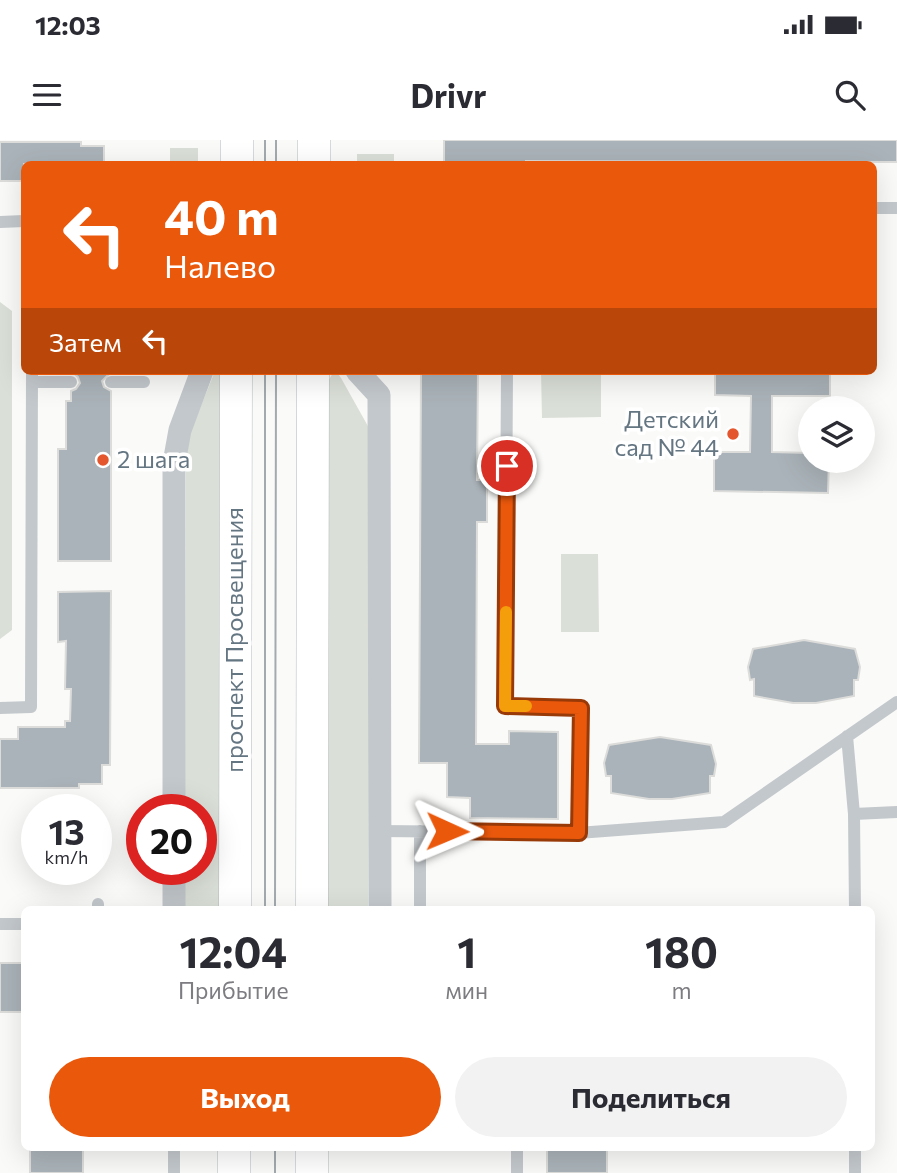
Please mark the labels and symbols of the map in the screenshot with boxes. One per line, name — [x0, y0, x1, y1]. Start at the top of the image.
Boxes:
place label: Детский сад № 44 — [615, 404, 719, 461]
marker: Детский сад № 44 — [725, 426, 741, 442]
pin — [477, 436, 537, 496]
place label: 2 шага — [117, 444, 190, 473]
marker: 2 шага — [95, 452, 111, 468]
street label: проспект Просвещения — [219, 507, 248, 773]
speed limit sign: 20 — [126, 794, 217, 885]
position arrow — [410, 794, 484, 868]

